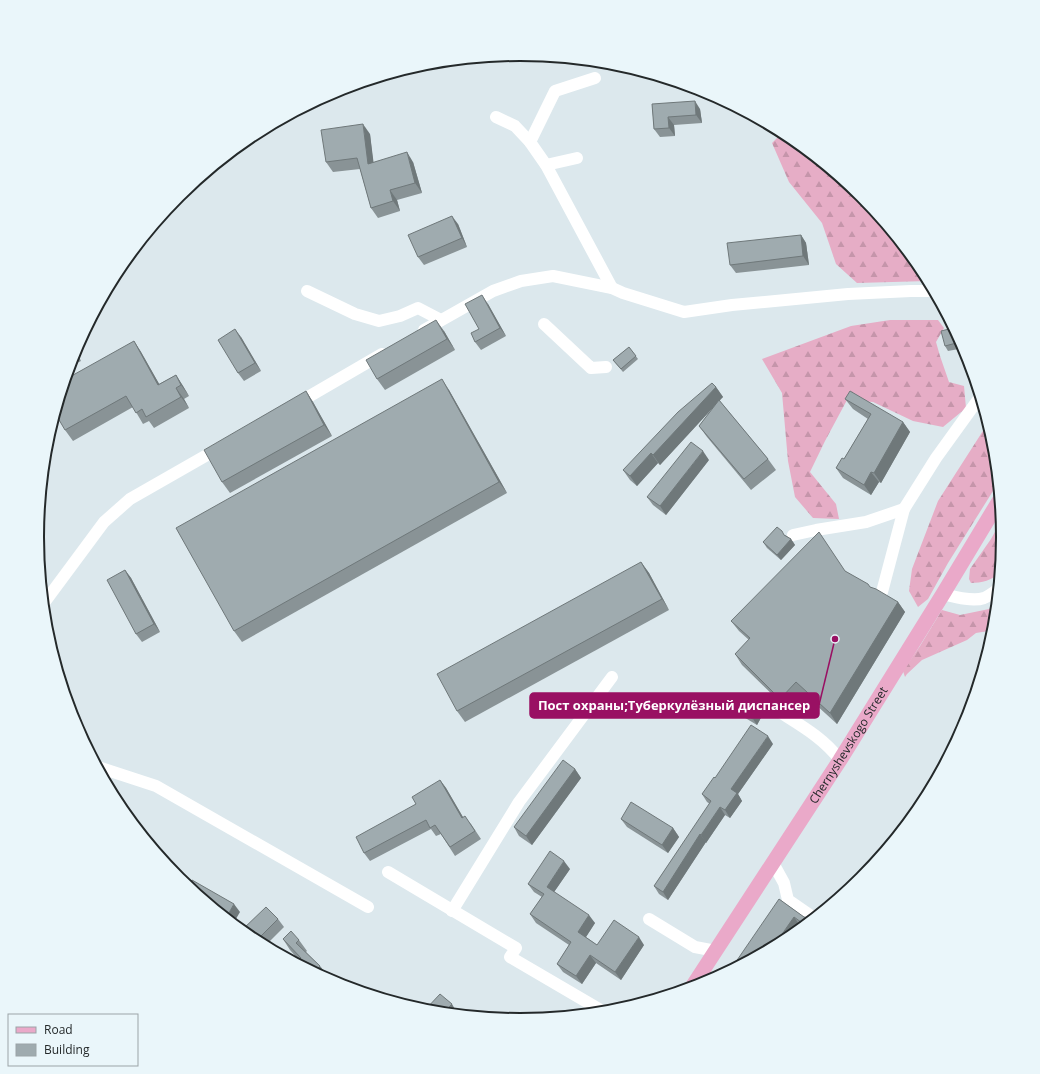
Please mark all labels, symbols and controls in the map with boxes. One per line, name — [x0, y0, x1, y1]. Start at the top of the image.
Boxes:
street label: Chernyshevskogo Street — [805, 683, 891, 807]
callout: Пост охраны;Туберкулёзный диспансер — [530, 693, 819, 718]
text: Пост охраны;Туберкулёзный диспансер — [538, 696, 810, 714]
legend — [8, 1014, 138, 1066]
text: Road — [44, 1021, 73, 1038]
text: Building — [44, 1041, 90, 1058]

